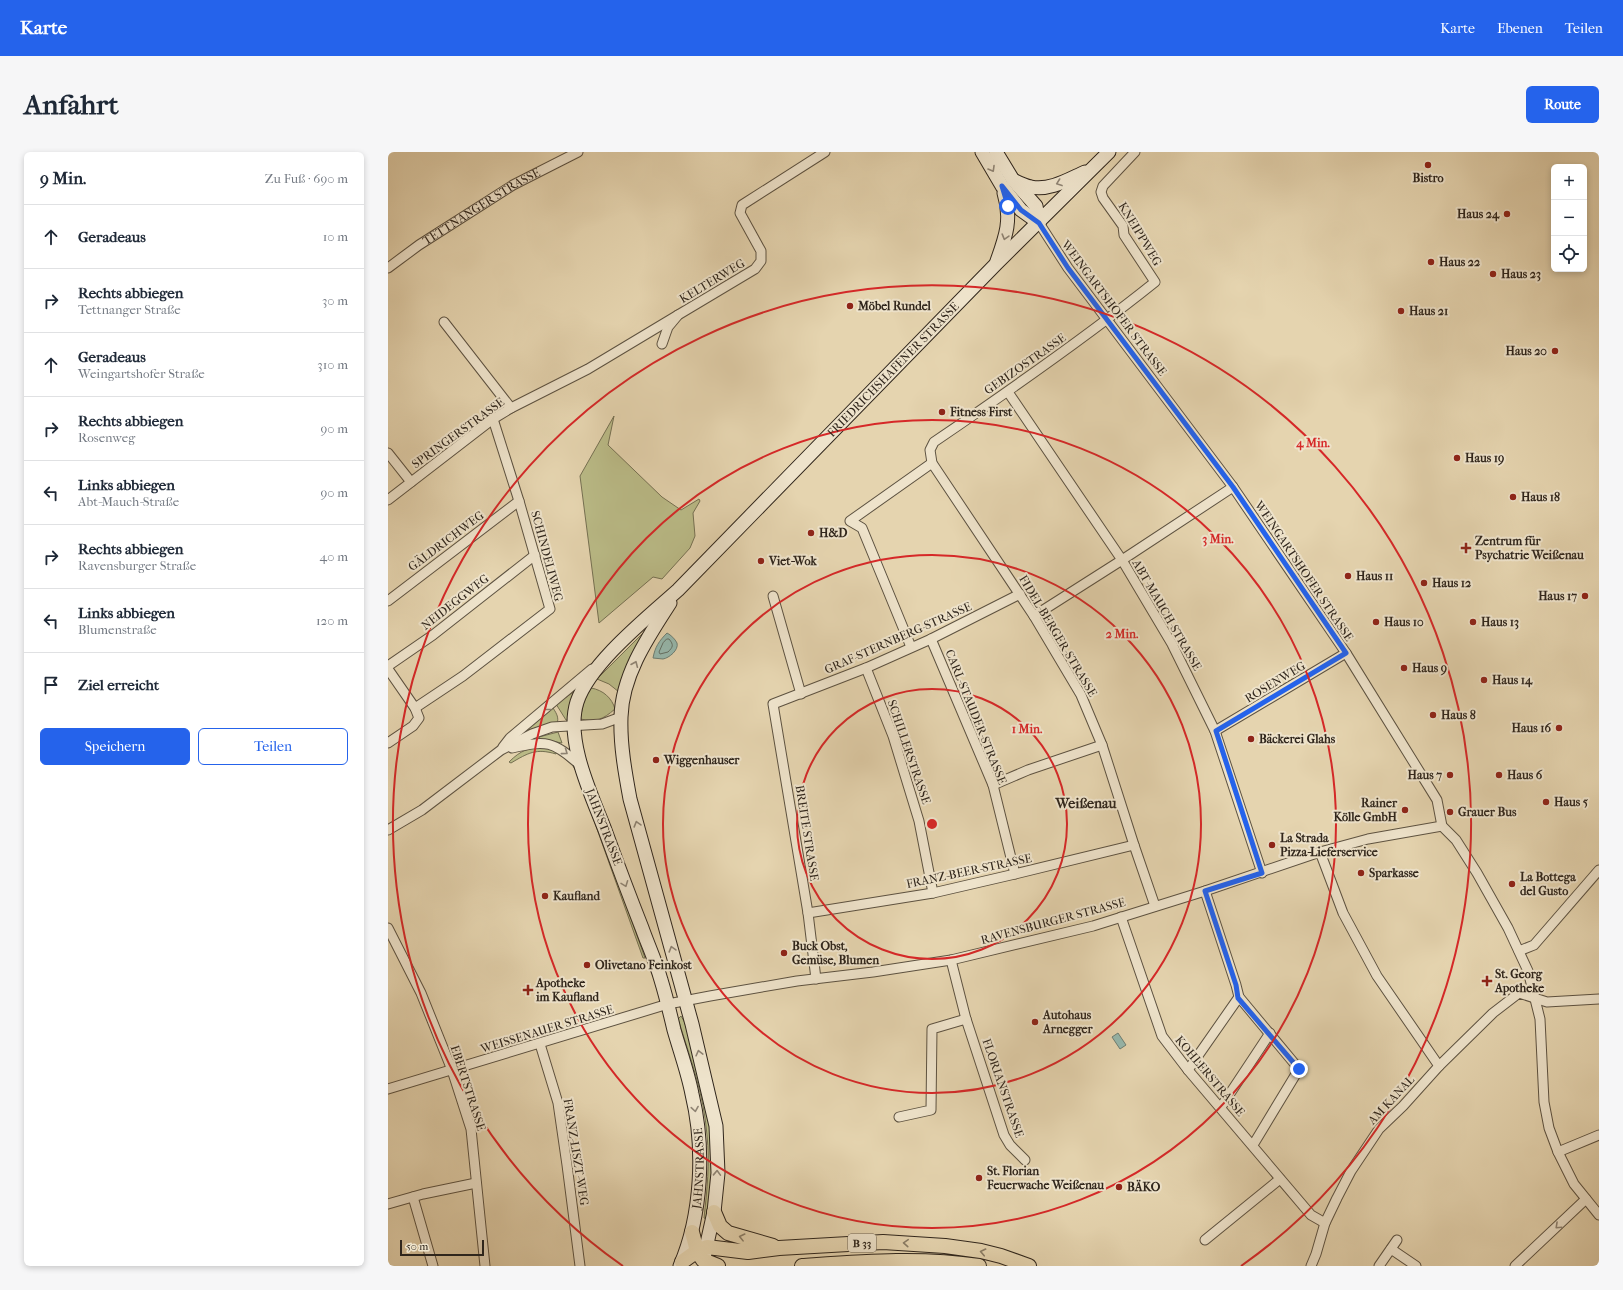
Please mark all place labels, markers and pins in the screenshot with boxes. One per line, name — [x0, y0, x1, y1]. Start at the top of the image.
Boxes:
marker: Bistro — [1423, 160, 1433, 170]
place label: Bistro — [1412, 171, 1444, 185]
place label: Haus 24 — [1457, 207, 1500, 222]
marker: Haus 24 — [1502, 209, 1512, 219]
place label: Haus 22 — [1439, 255, 1481, 269]
marker: Haus 22 — [1426, 257, 1436, 267]
place label: Haus 23 — [1501, 267, 1541, 282]
marker: Haus 23 — [1488, 269, 1498, 279]
place label: Möbel Rundel — [857, 299, 932, 313]
marker: Möbel Rundel — [845, 301, 855, 311]
place label: Haus 21 — [1409, 304, 1448, 318]
marker: Haus 21 — [1396, 306, 1406, 316]
place label: Haus 20 — [1505, 344, 1547, 358]
marker: Haus 20 — [1550, 346, 1560, 356]
place label: Fitness First — [949, 405, 1013, 419]
marker: Fitness First — [937, 407, 947, 417]
place label: Haus 19 — [1465, 451, 1504, 466]
marker: Haus 19 — [1452, 453, 1462, 463]
place label: Haus 18 — [1521, 490, 1560, 504]
marker: Haus 18 — [1508, 492, 1518, 502]
place label: H&D — [819, 526, 848, 540]
marker: H&D — [806, 528, 816, 538]
place label: Zentrum für Psychatrie Weißenau — [1475, 534, 1584, 563]
marker: Zentrum für Psychatrie Weißenau — [1460, 542, 1472, 554]
place label: Viet-Wok — [768, 554, 818, 568]
marker: Viet-Wok — [756, 556, 766, 566]
place label: Haus 11 — [1356, 569, 1393, 583]
marker: Haus 11 — [1343, 571, 1353, 581]
place label: Haus 12 — [1432, 576, 1472, 590]
marker: Haus 12 — [1419, 578, 1429, 588]
place label: Haus 17 — [1538, 589, 1577, 603]
marker: Haus 17 — [1580, 591, 1590, 601]
place label: Haus 10 — [1384, 615, 1424, 629]
place label: Haus 13 — [1481, 615, 1519, 630]
marker: Haus 10 — [1371, 617, 1381, 627]
marker: Haus 13 — [1468, 617, 1478, 627]
place label: Haus 9 — [1412, 661, 1447, 676]
marker: Haus 9 — [1399, 663, 1409, 673]
place label: Haus 14 — [1492, 673, 1533, 688]
marker: Haus 14 — [1479, 675, 1489, 685]
place label: Haus 8 — [1441, 708, 1476, 722]
marker: Haus 8 — [1428, 710, 1438, 720]
place label: Haus 16 — [1511, 721, 1551, 735]
marker: Haus 16 — [1554, 723, 1564, 733]
place label: Bäckerei Glahs — [1259, 732, 1336, 746]
marker: Bäckerei Glahs — [1246, 734, 1256, 744]
place label: Wiggenhauser — [663, 753, 740, 768]
marker: Wiggenhauser — [651, 755, 661, 765]
place label: Haus 7 — [1407, 768, 1442, 782]
place label: Haus 6 — [1507, 768, 1543, 782]
marker: Haus 7 — [1445, 770, 1455, 780]
marker: Haus 6 — [1494, 770, 1504, 780]
place label: Haus 5 — [1554, 795, 1589, 809]
place label: Rainer Kölle GmbH — [1333, 796, 1398, 824]
marker: Haus 5 — [1541, 797, 1551, 807]
marker: Rainer Kölle GmbH — [1400, 805, 1410, 815]
place label: Grauer Bus — [1458, 805, 1517, 819]
marker: Grauer Bus — [1445, 807, 1455, 817]
centre of rings — [925, 817, 939, 831]
place label: La Strada Pizza-Lieferservice — [1280, 831, 1378, 859]
marker: La Strada Pizza-Lieferservice — [1267, 840, 1277, 850]
place label: Sparkasse — [1369, 866, 1419, 881]
marker: Sparkasse — [1356, 868, 1366, 878]
place label: La Bottega del Gusto — [1520, 870, 1576, 898]
marker: La Bottega del Gusto — [1507, 879, 1517, 889]
place label: Kaufland — [553, 889, 600, 903]
marker: Kaufland — [540, 891, 550, 901]
place label: Buck Obst, Gemüse, Blumen — [792, 939, 880, 967]
marker: Buck Obst, Gemüse, Blumen — [779, 948, 789, 958]
place label: Olivetano Feinkost — [595, 958, 693, 972]
marker: Olivetano Feinkost — [582, 960, 592, 970]
place label: St. Georg Apotheke — [1494, 967, 1544, 996]
place label: Apotheke im Kaufland — [535, 976, 600, 1004]
marker: St. Georg Apotheke — [1482, 976, 1492, 986]
marker: Apotheke im Kaufland — [523, 985, 533, 995]
place label: Autohaus Arnegger — [1042, 1008, 1093, 1037]
marker: Autohaus Arnegger — [1030, 1017, 1040, 1027]
place label: St. Florian Feuerwache Weißenau — [986, 1164, 1104, 1192]
marker: St. Florian Feuerwache Weißenau — [974, 1173, 984, 1183]
place label: BÄKO — [1127, 1179, 1161, 1194]
marker: BÄKO — [1114, 1182, 1124, 1192]

